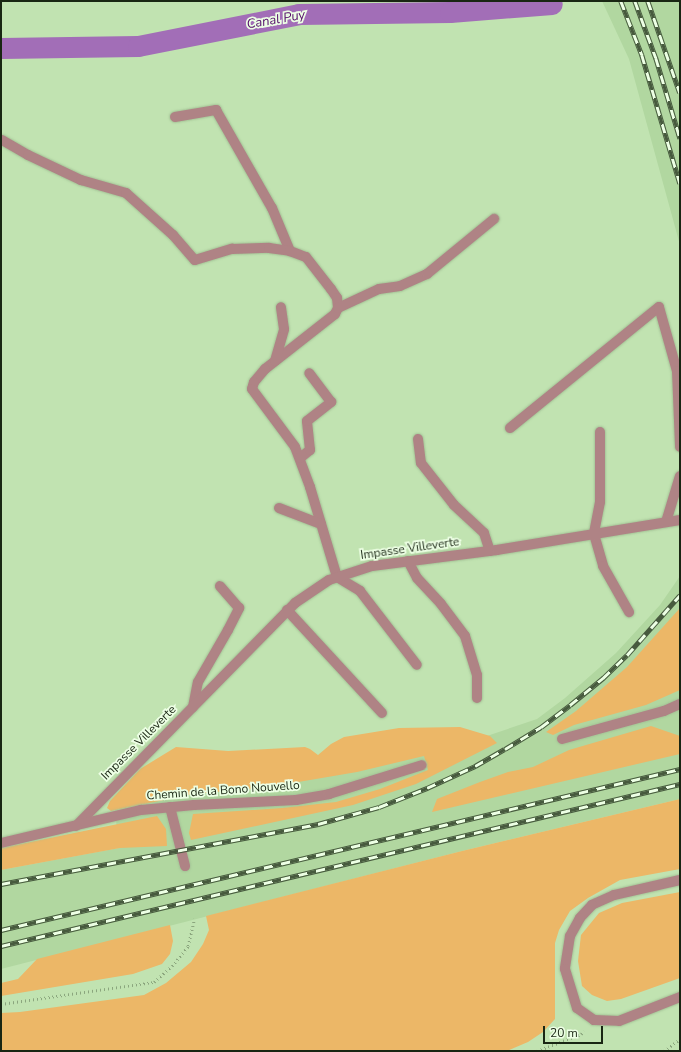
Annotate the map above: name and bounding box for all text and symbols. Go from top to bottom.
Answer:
water label: Canal Puy [246,7,306,33]
street label: Impasse Villeverte [360,535,460,563]
street label: Impasse Villeverte [99,703,179,783]
street label: Chemin de la Bono Nouvello [146,778,300,804]
scale bar [545,1018,605,1044]
text: 20 m [550,1025,578,1041]

